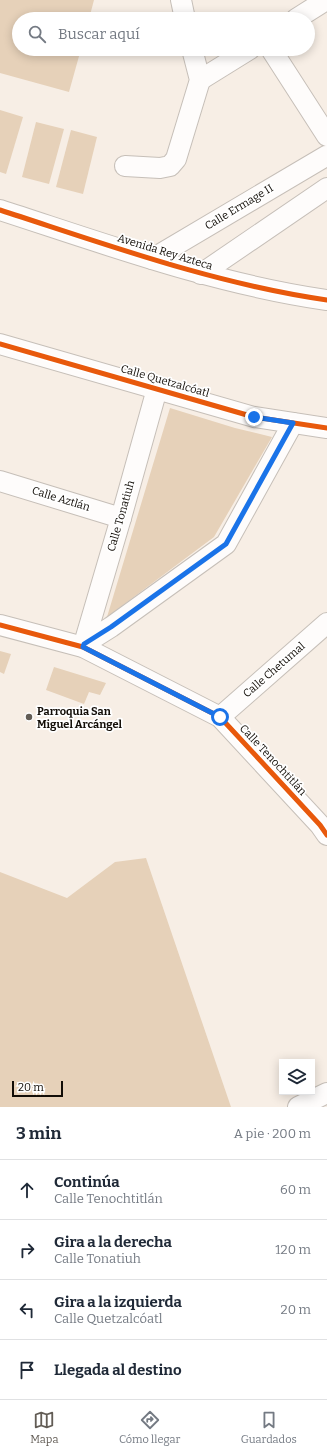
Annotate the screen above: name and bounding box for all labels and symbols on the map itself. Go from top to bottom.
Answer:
street label: Calle Ermage II [202,181,276,232]
street label: Avenida Rey Azteca [116,231,214,273]
street label: Calle Quetzalcóatl [119,362,211,400]
route end [245,408,263,426]
street label: Calle Tonatiuh [105,479,137,553]
street label: Calle Aztlán [30,484,92,514]
street label: Calle Chetumal [240,640,308,700]
place label: Parroquia San Miguel Arcángel [37,705,122,731]
route start [211,708,229,726]
marker: Parroquia San Miguel Arcángel [24,712,34,722]
street label: Calle Tenochtitlán [237,722,309,798]
scale bar [12,1079,63,1098]

